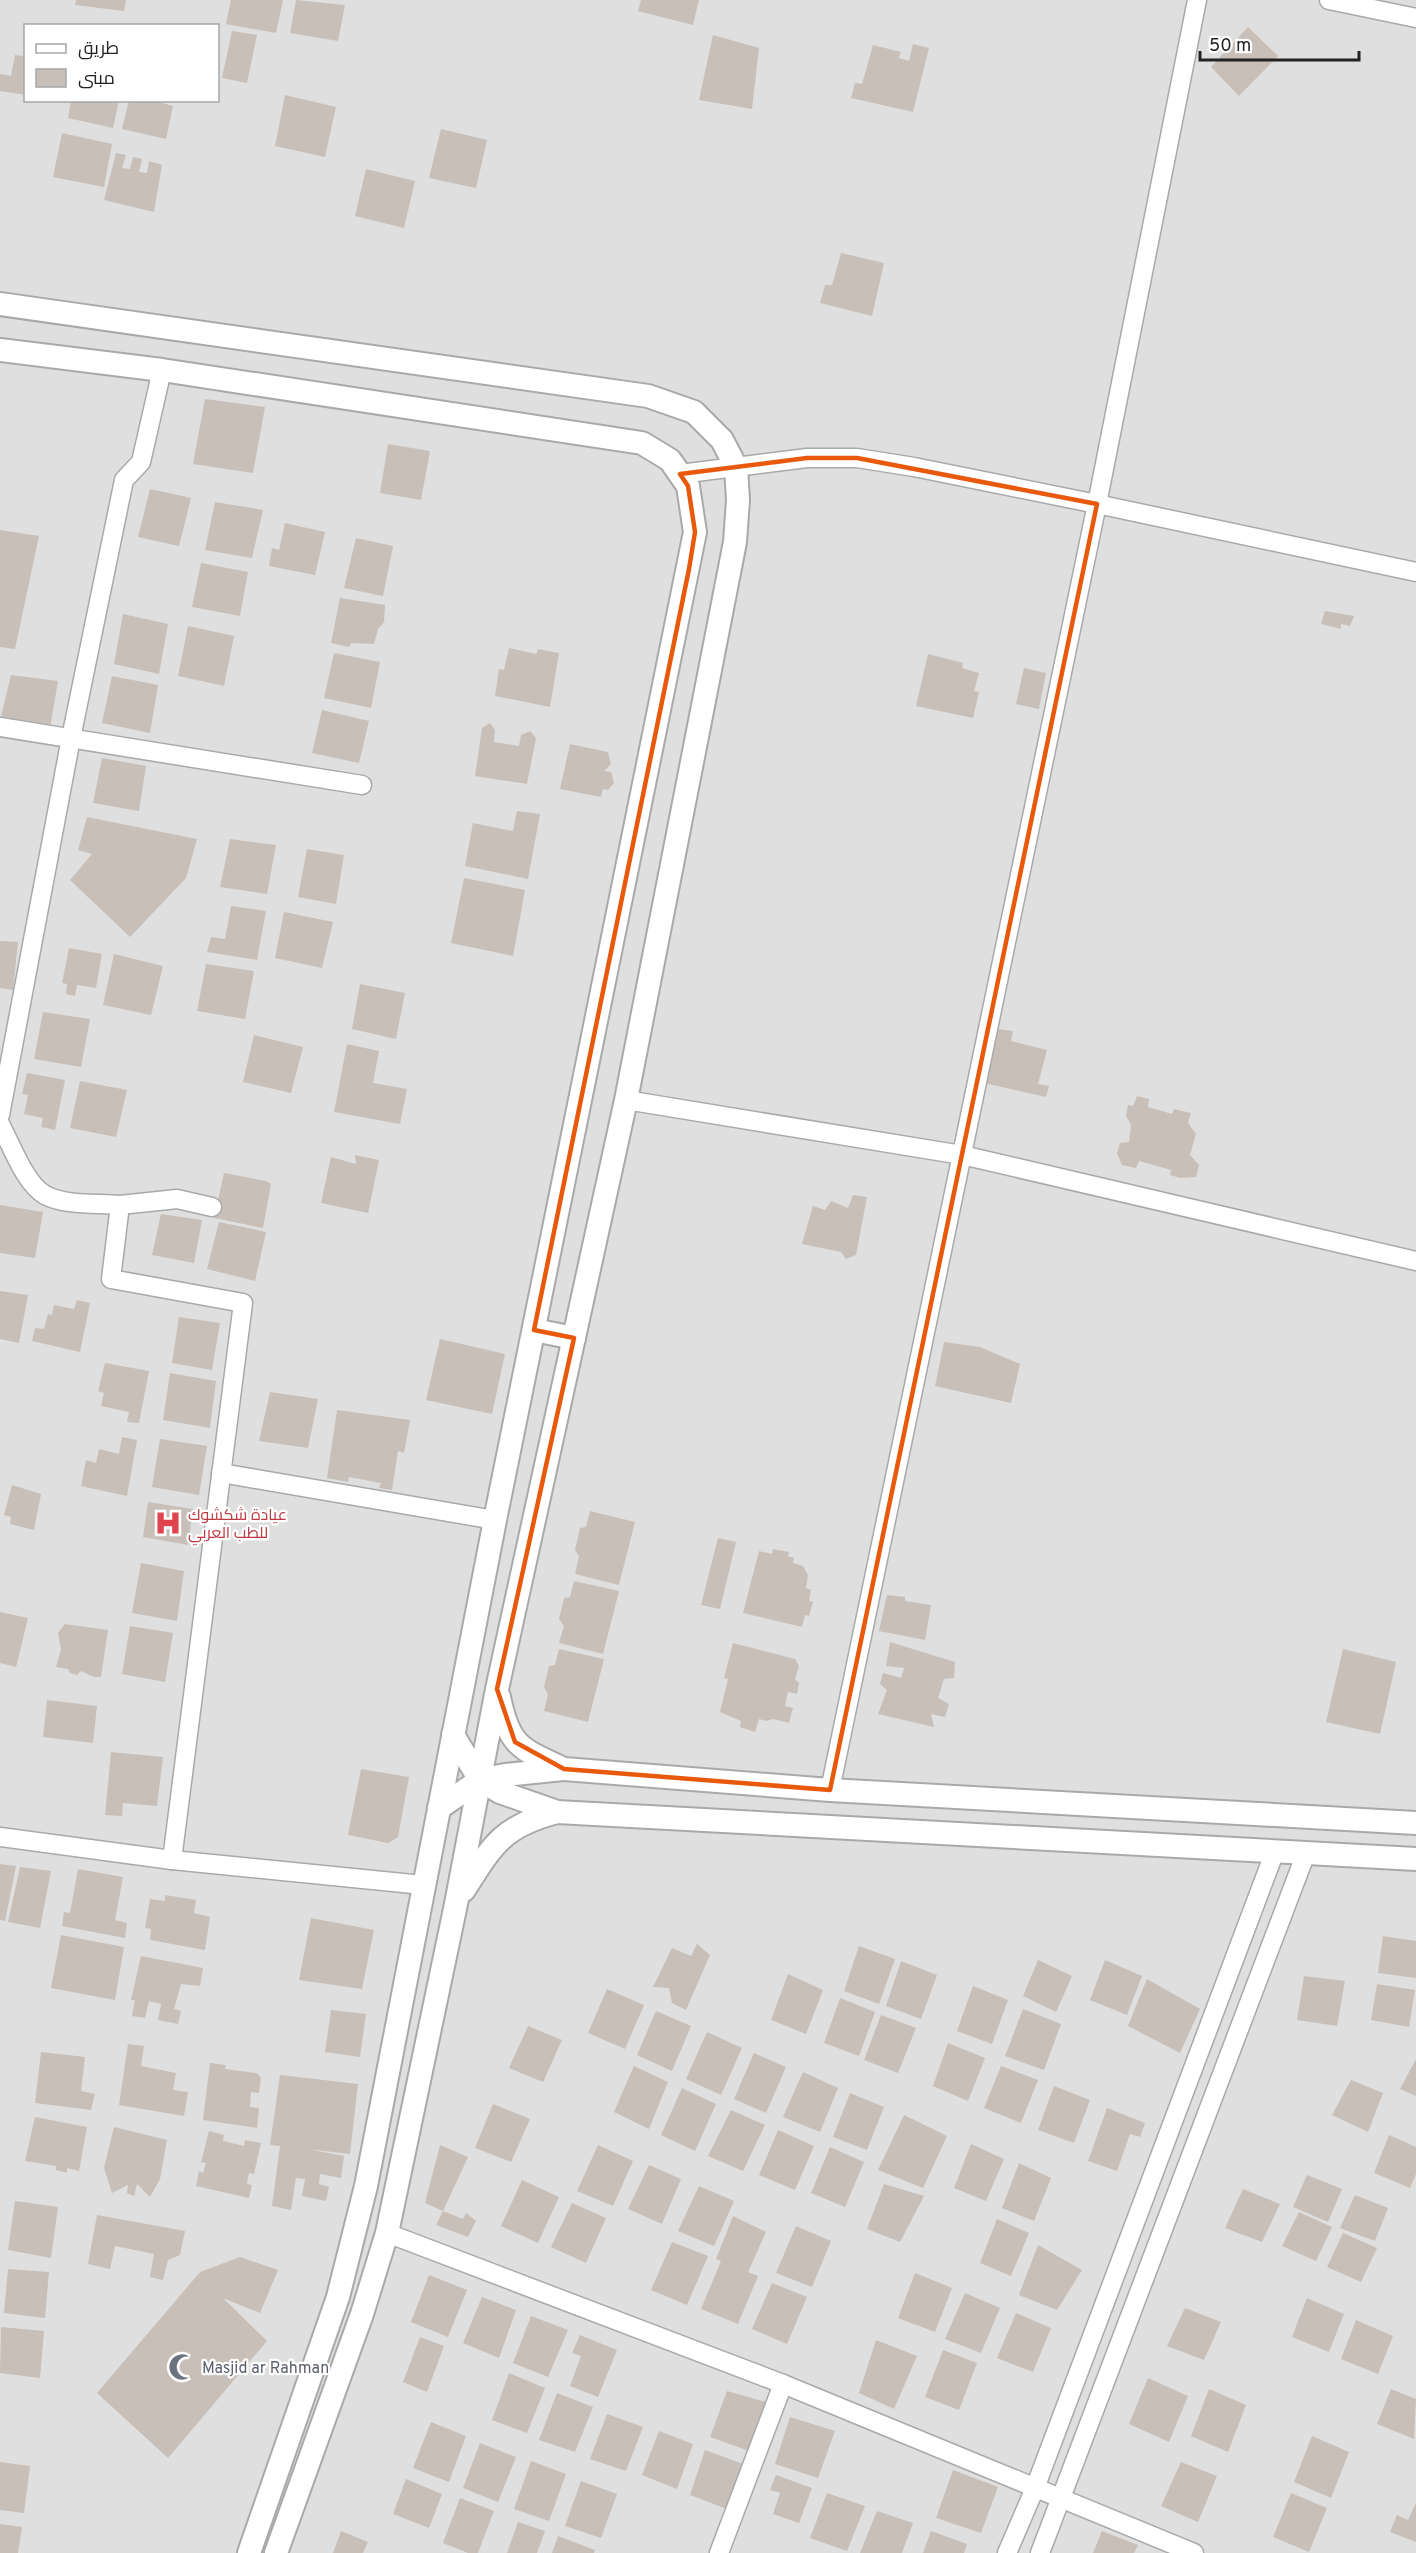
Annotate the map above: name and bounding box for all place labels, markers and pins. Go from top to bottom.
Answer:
place label: عيادة شكشوك للطب العربي [188,1506,287,1546]
hospital icon: عيادة شكشوك للطب العربي [153,1508,183,1538]
mosque icon: Masjid ar Rahman [167,2352,197,2382]
place label: Masjid ar Rahman [202,2359,329,2379]

